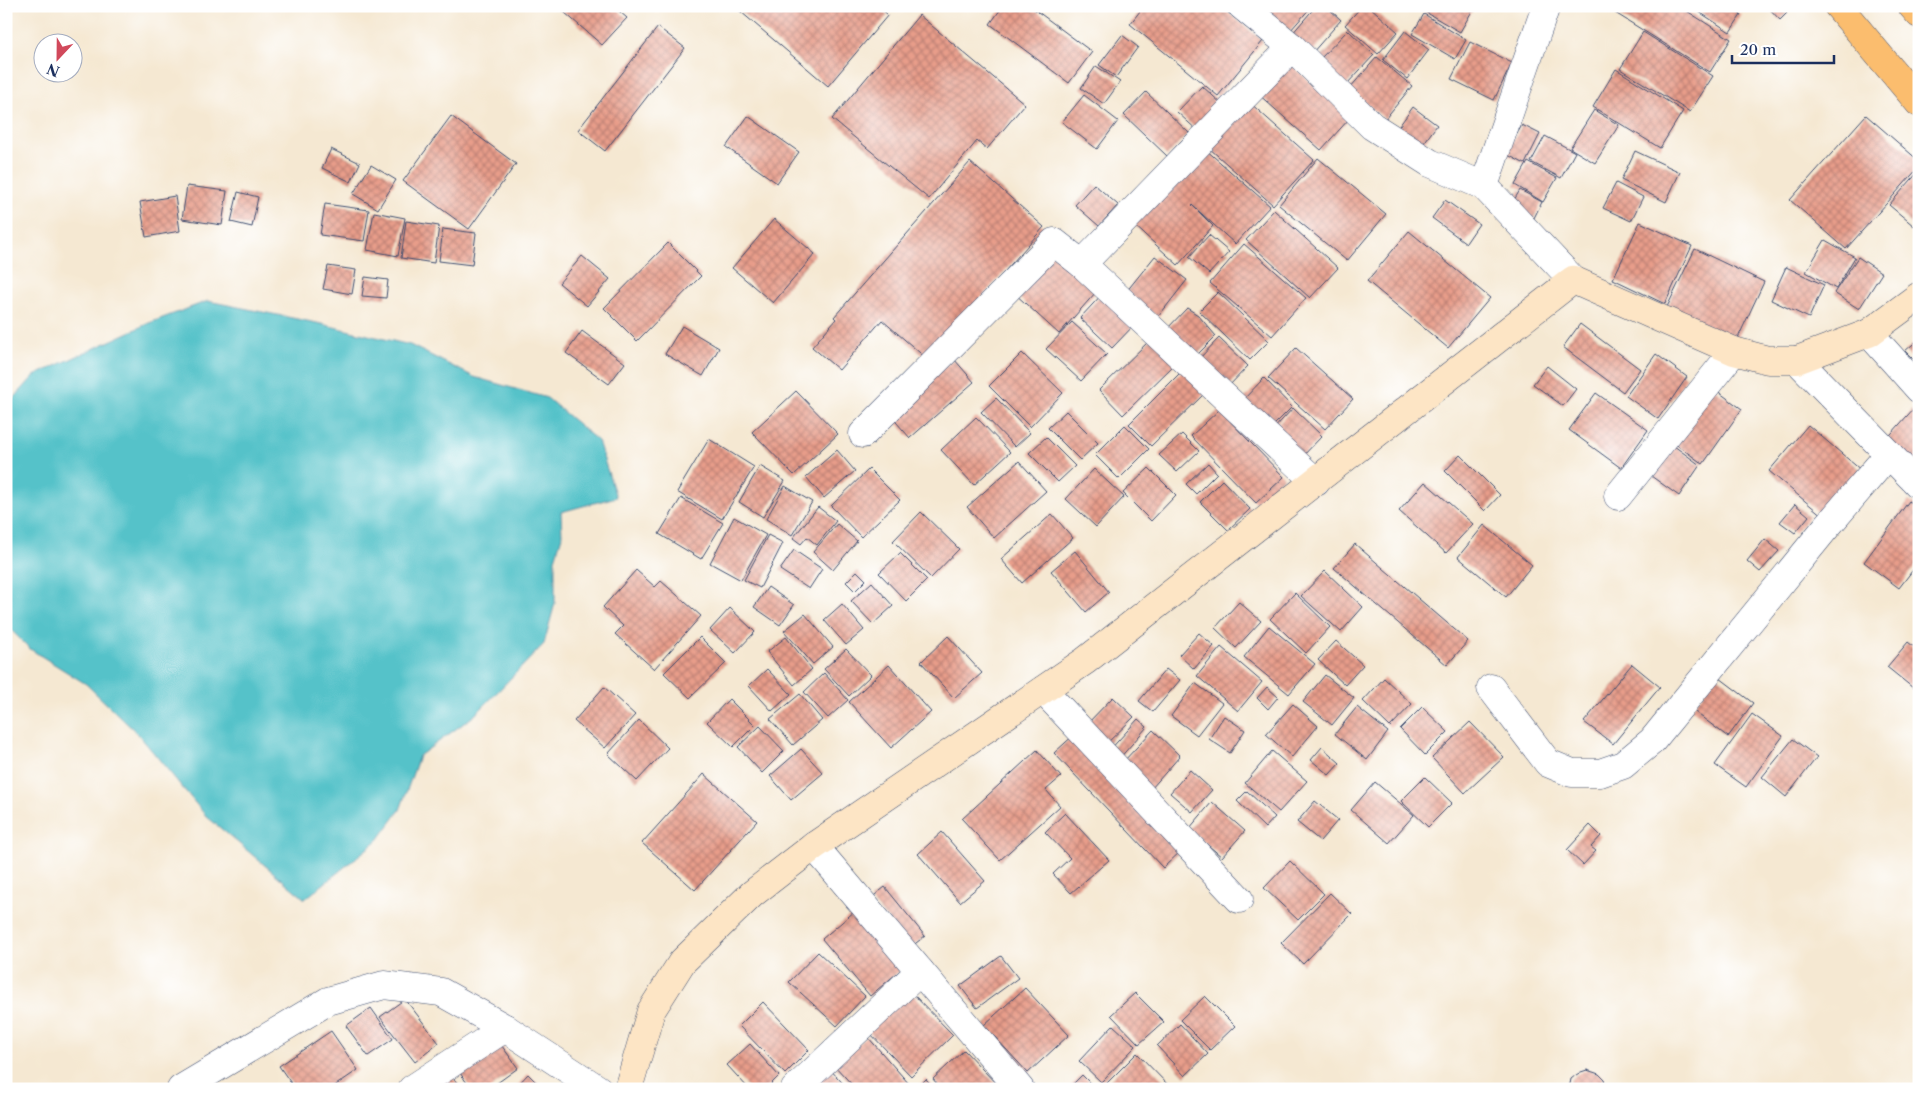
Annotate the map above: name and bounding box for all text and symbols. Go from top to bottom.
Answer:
north arrow [32,32,82,82]
scale bar [1732,32,1835,64]
text: 20 m [1740,40,1776,59]
text: N [44,59,62,81]

